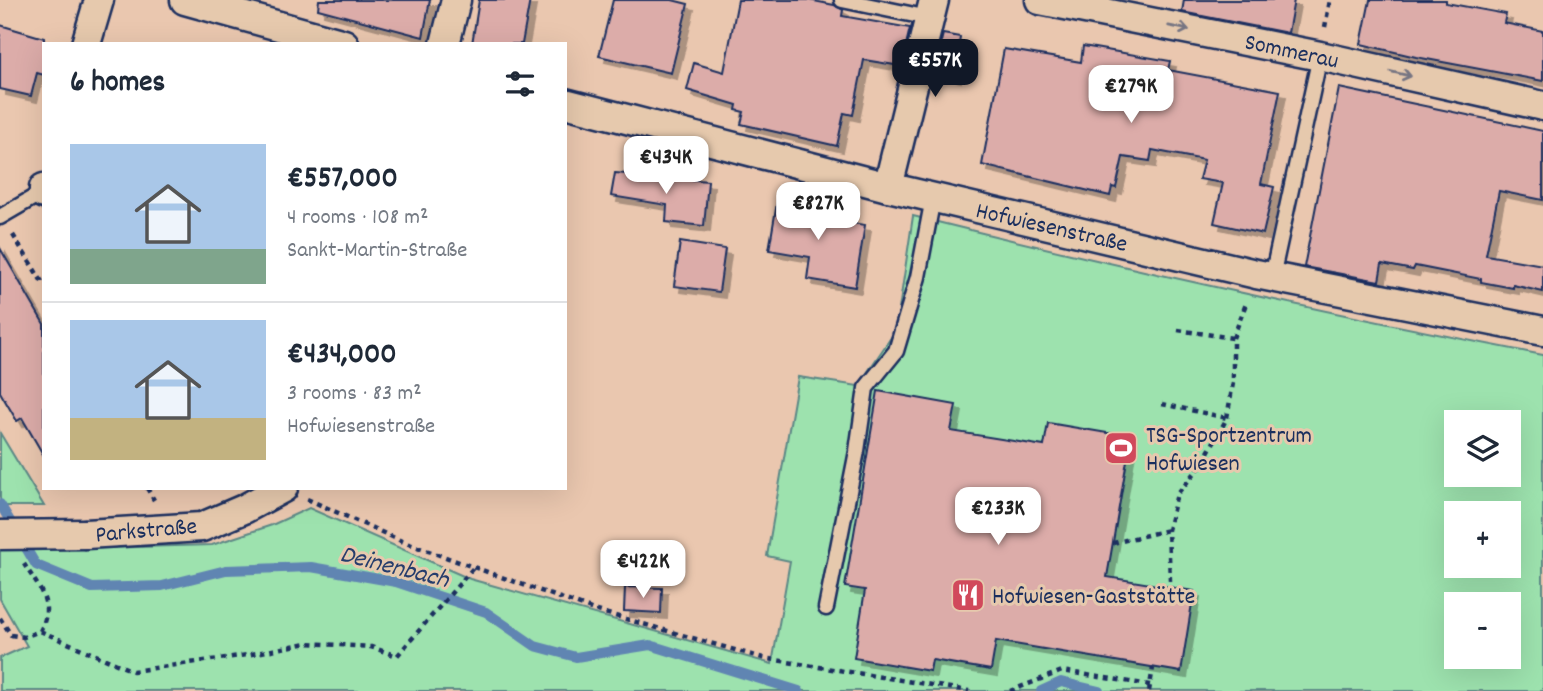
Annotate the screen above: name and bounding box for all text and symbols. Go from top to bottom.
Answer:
one-way arrow [1167,21,1190,35]
street label: Sommerau [1241,26,1342,79]
pin: €557K [886,40,984,99]
text: €557K [908,45,962,78]
text: 6 homes [70,63,165,106]
icon: filters [501,65,539,103]
pin: €279K [1082,66,1180,125]
one-way arrow [1389,68,1412,81]
text: €279K [1105,71,1157,104]
pin: €434K [617,136,715,196]
text: €434K [640,142,692,175]
text: €557,000 [287,159,398,202]
icon: home [126,172,210,256]
pin: €827K [769,182,867,242]
text: €827K [792,188,844,221]
street label: Hofwiesenstraße [972,195,1130,263]
text: 4 rooms · 108 m² [287,202,428,235]
text: Sankt-Martin-Straße [287,235,467,268]
text: €434,000 [287,335,397,378]
icon: home [126,348,210,432]
text: 3 rooms · 83 m² [287,378,422,411]
map controls [1444,410,1521,669]
button: layers [1444,410,1521,487]
text: Hofwiesenstraße [287,411,435,444]
place label: TSG-Sportzentrum Hofwiesen [1146,420,1312,482]
sports icon: TSG-Sportzentrum Hofwiesen [1102,429,1140,467]
pin: €233K [949,488,1047,547]
text: €233K [971,493,1025,526]
button: + [1444,501,1521,578]
street label: Parkstraße [94,511,199,553]
water label: Deinenbach [336,537,453,600]
pin: €422K [594,540,692,600]
text: €422K [616,546,670,579]
restaurant icon: Hofwiesen-Gaststätte [949,576,987,614]
place label: Hofwiesen-Gaststätte [992,581,1195,615]
button: − [1444,592,1521,669]

